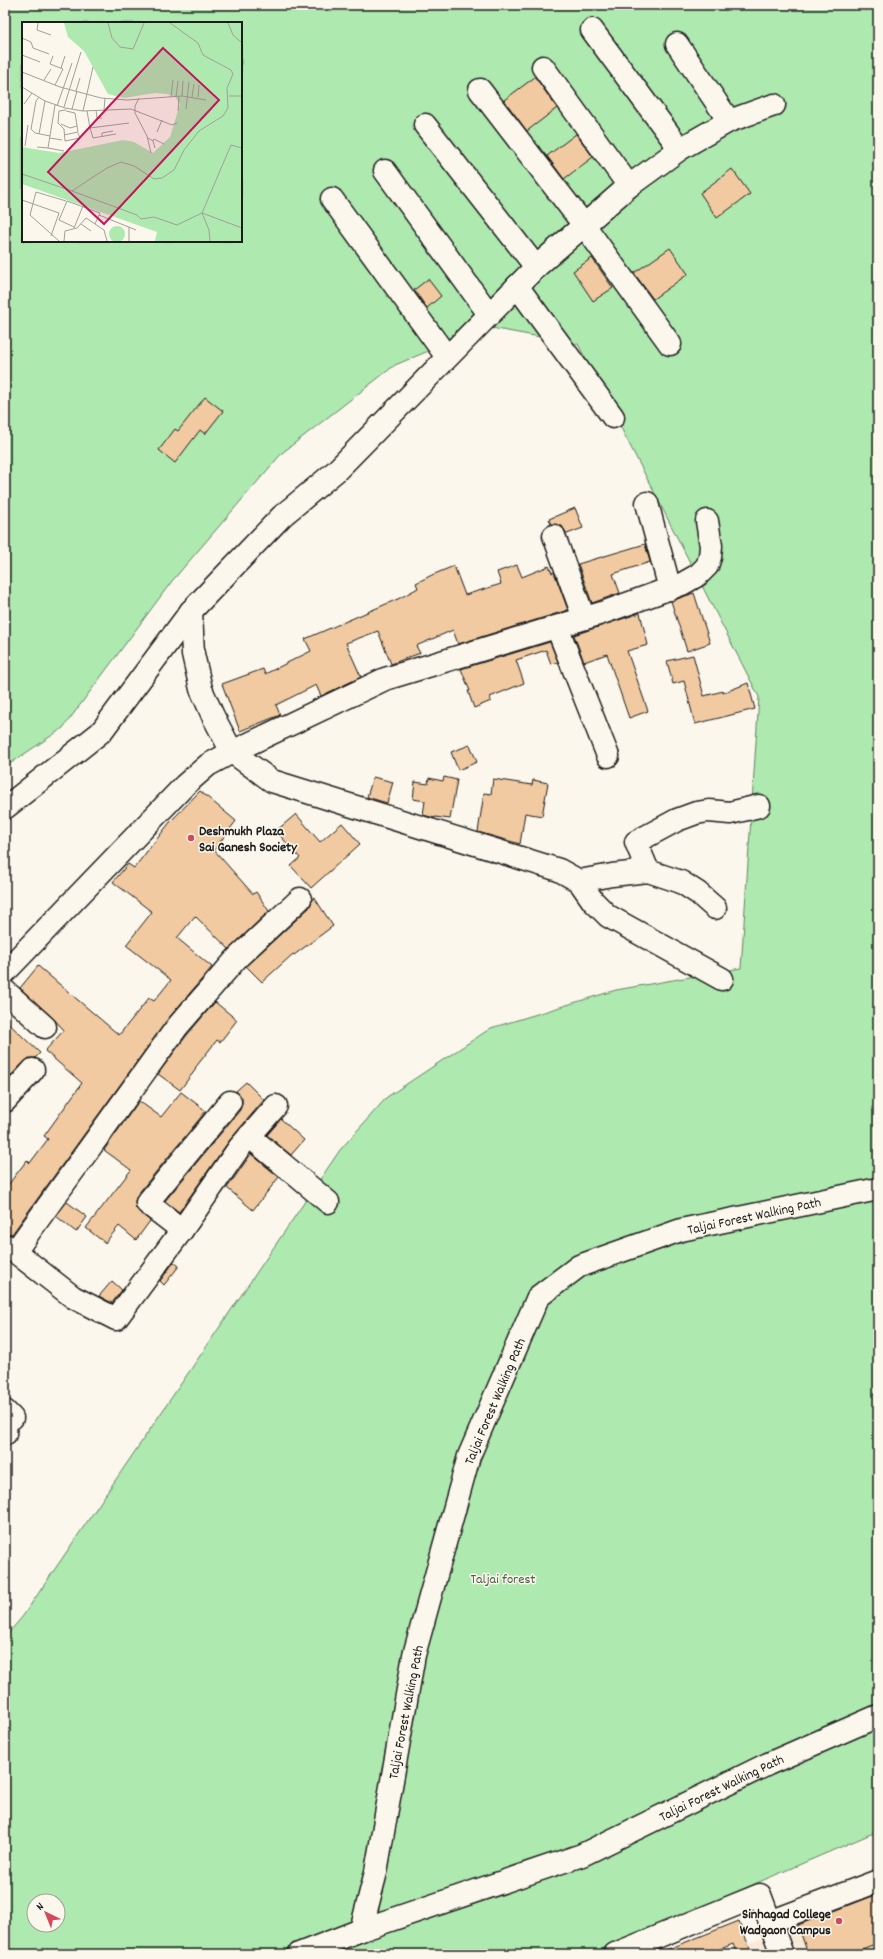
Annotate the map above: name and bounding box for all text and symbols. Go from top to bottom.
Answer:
inset map [22,22,242,242]
place label: Deshmukh Plaza Sai Ganesh Society [199,822,298,858]
marker: Deshmukh Plaza Sai Ganesh Society [186,833,196,843]
street label: Taljai Forest Walking Path [686,1193,823,1241]
street label: Taljai Forest Walking Path [460,1335,532,1468]
park label: Taljai forest [470,1570,536,1590]
street label: Taljai Forest Walking Path [384,1644,430,1781]
street label: Taljai Forest Walking Path [656,1750,787,1828]
north arrow [26,1893,66,1933]
text: N [33,1899,48,1915]
place label: Sinhagad College Wadgaon Campus [740,1905,831,1941]
marker: Sinhagad College Wadgaon Campus [834,1916,844,1926]

